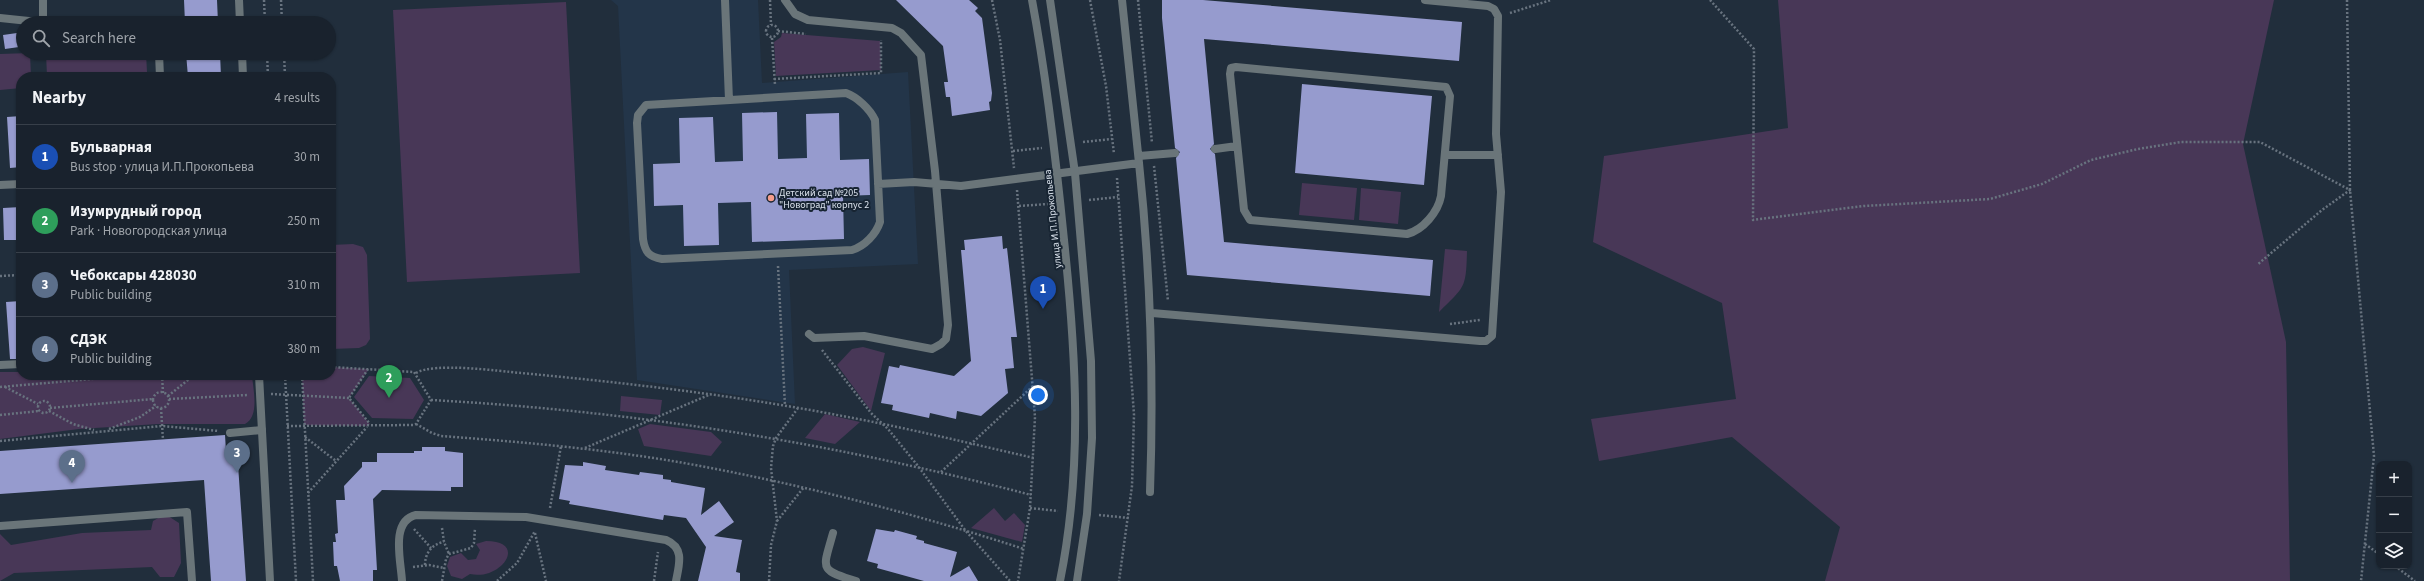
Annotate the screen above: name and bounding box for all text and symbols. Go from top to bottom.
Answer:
search box [16,16,336,60]
icon: search [30,27,52,49]
text: Search here [62,28,136,49]
text: Nearby [32,86,86,110]
text: 4 results [275,89,320,107]
text: Бульварная [70,137,152,158]
text: 1 [42,148,48,166]
text: 30 m [294,148,320,166]
text: Bus stop · улица И.П.Прокопьева [70,158,254,176]
street label: улица И.П.Прокопьева [1041,169,1065,269]
place label: Детский сад №205 "Новоград" корпус 2 [779,186,869,212]
marker: Детский сад №205 "Новоград" корпус 2 [766,193,776,203]
text: Изумрудный город [70,201,201,222]
text: 2 [42,212,48,230]
text: 250 m [287,212,320,230]
text: Park · Новогородская улица [70,222,227,240]
text: Чебоксары 428030 [70,265,197,286]
text: 3 [42,276,48,294]
text: 310 m [287,276,320,294]
pin: 1 [1030,276,1056,309]
text: Public building [70,286,152,304]
text: СДЭК [70,329,107,350]
text: 4 [42,340,48,358]
text: 380 m [287,340,320,358]
text: Public building [70,350,152,368]
pin: 2 [376,365,402,398]
your location [1028,385,1048,405]
pin: 3 [224,440,250,473]
pin: 4 [59,450,85,483]
map controls [2376,461,2412,569]
button: + [2376,461,2412,497]
button: − [2376,497,2412,533]
button: layers [2376,533,2412,569]

